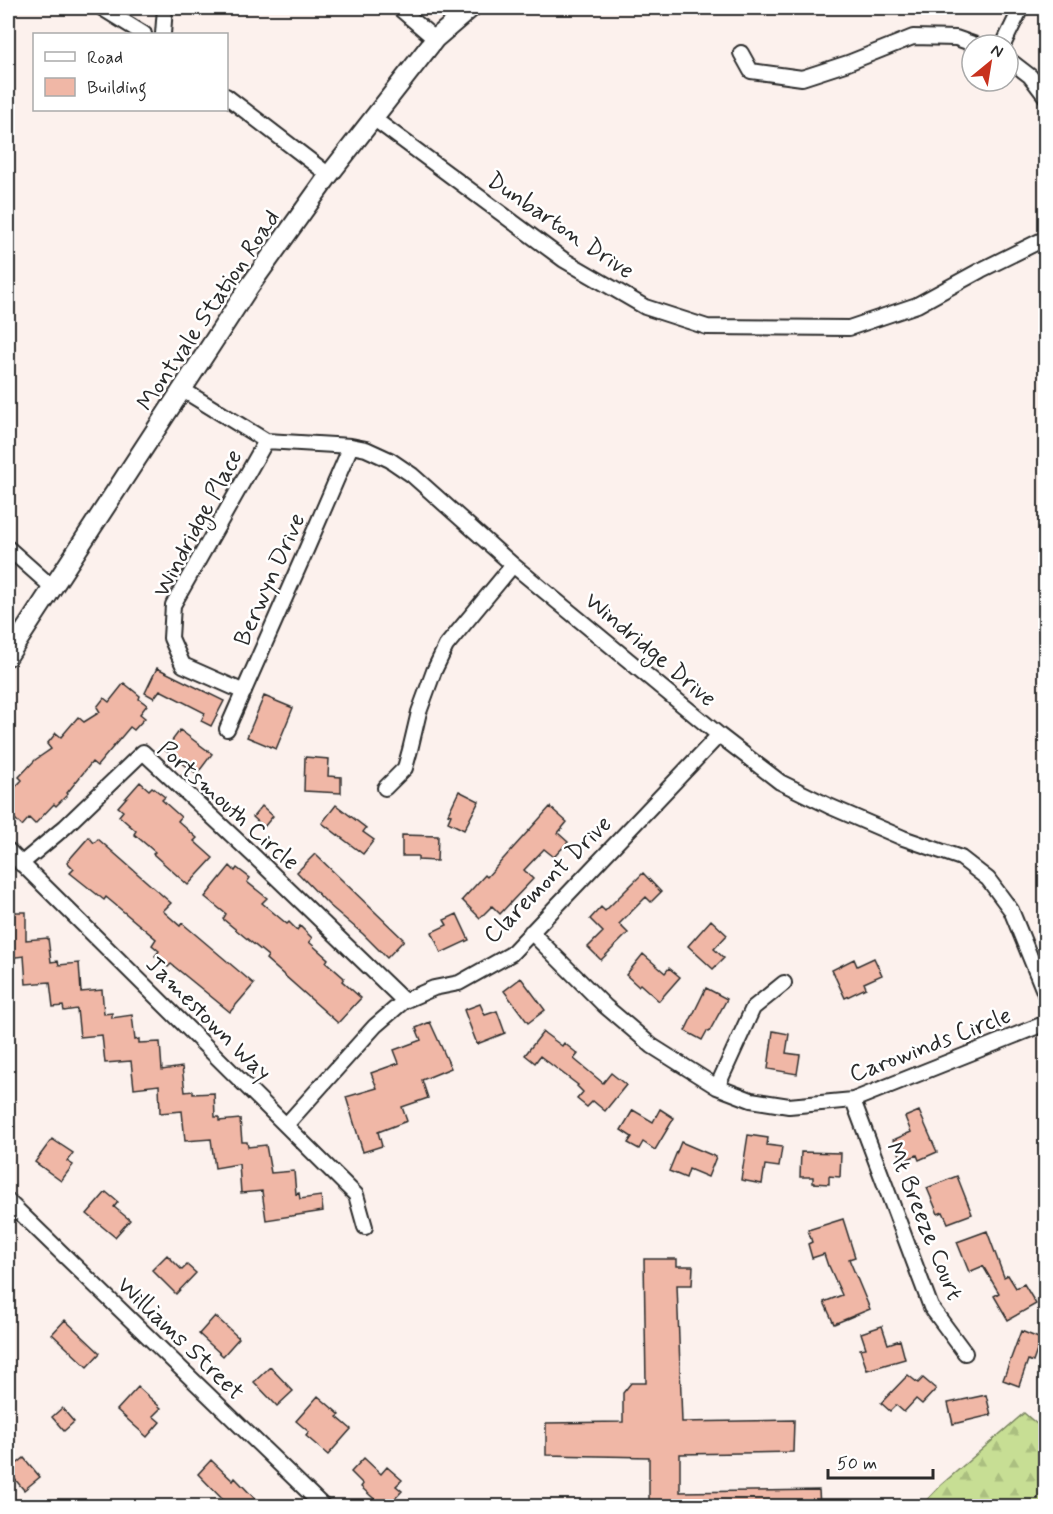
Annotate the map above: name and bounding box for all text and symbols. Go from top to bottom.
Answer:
legend [33,33,228,111]
north arrow [960,33,1020,93]
text: N [987,40,1007,63]
text: Road [87,46,123,70]
text: Building [87,76,147,102]
street label: Dunbarton Drive [481,166,640,287]
street label: Montvale Station Road [130,204,288,417]
street label: Windridge Place [146,444,252,604]
street label: Berwyn Drive [227,508,313,651]
street label: Windridge Drive [576,586,723,716]
street label: Portsmouth Circle [151,734,305,878]
street label: Claremont Drive [477,809,619,951]
street label: Jamestown Way [138,950,277,1089]
street label: Carowinds Circle [845,1000,1016,1091]
street label: Mt Breeze Court [878,1138,969,1305]
street label: Williams Street [110,1270,250,1408]
scale bar [828,1442,933,1480]
text: 50 m [837,1452,877,1476]

